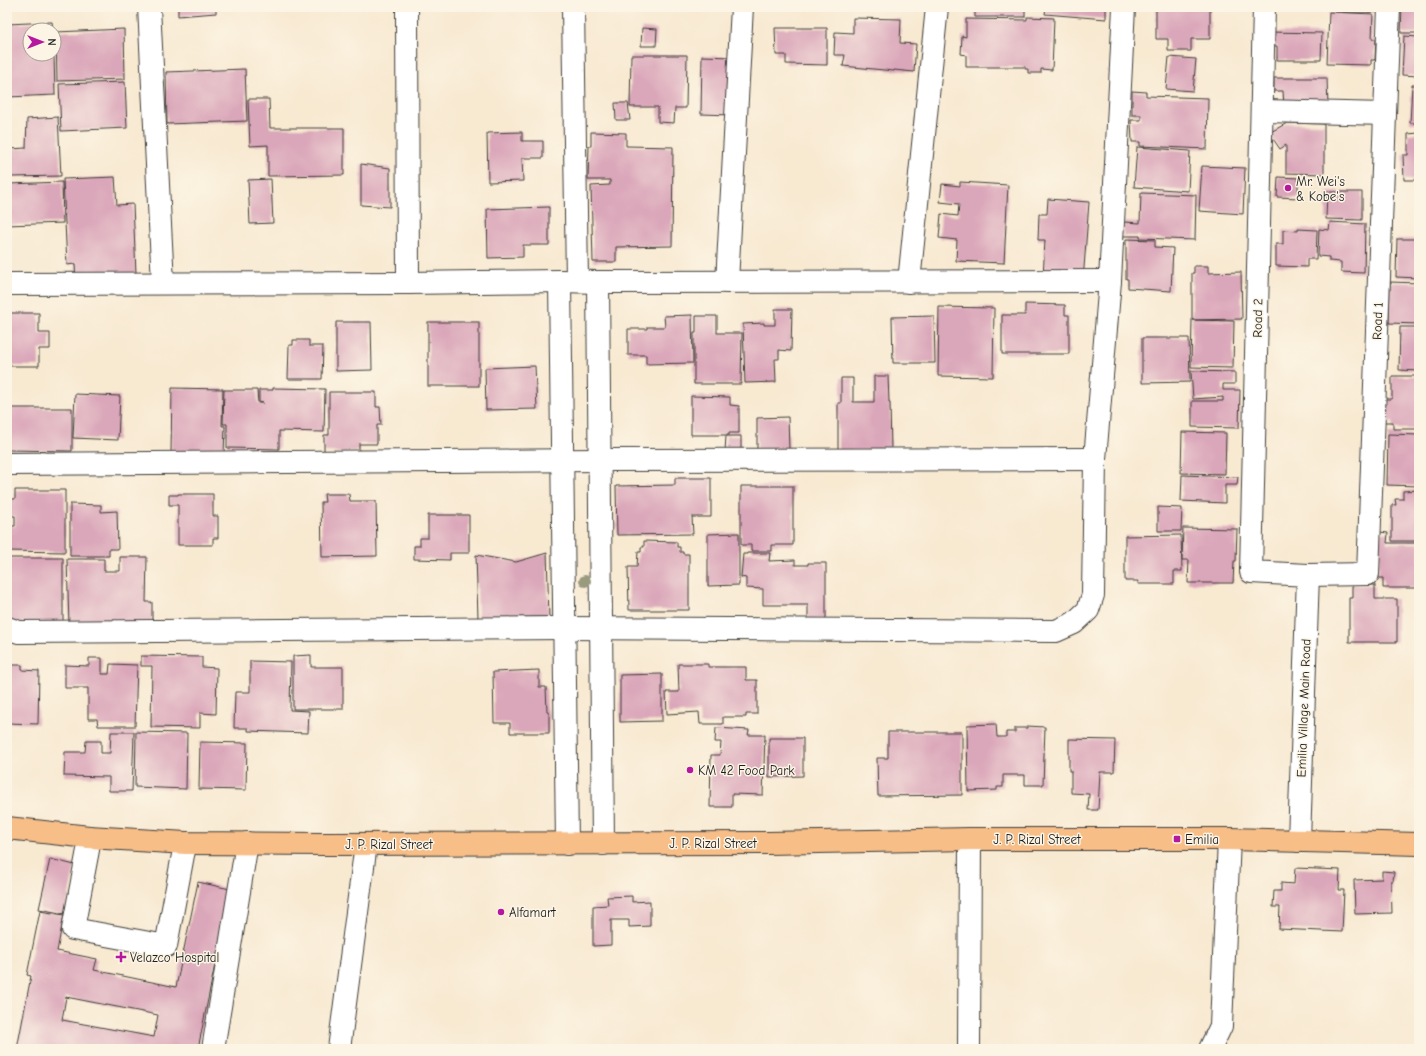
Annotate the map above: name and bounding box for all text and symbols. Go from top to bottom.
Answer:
north arrow [22,22,62,62]
text: N [45,38,58,46]
place label: Mr. Wei's & Kobe's [1296,174,1345,204]
marker: Mr. Wei's & Kobe's [1283,183,1293,193]
street label: Road 2 [1250,298,1265,338]
street label: Road 1 [1369,302,1386,340]
street label: Emilia Village Main Road [1294,638,1313,778]
place label: KM 42 Food Park [698,763,795,778]
marker: KM 42 Food Park [685,765,695,775]
street label: J. P. Rizal Street [993,832,1082,847]
place label: Emilia [1185,832,1219,847]
marker: Emilia [1172,834,1182,844]
street label: J. P. Rizal Street [669,836,758,851]
street label: J. P. Rizal Street [345,837,434,852]
place label: Alfamart [509,905,557,920]
marker: Alfamart [496,907,506,917]
place label: Velazco Hospital [130,950,219,965]
marker: Velazco Hospital [115,951,127,963]

